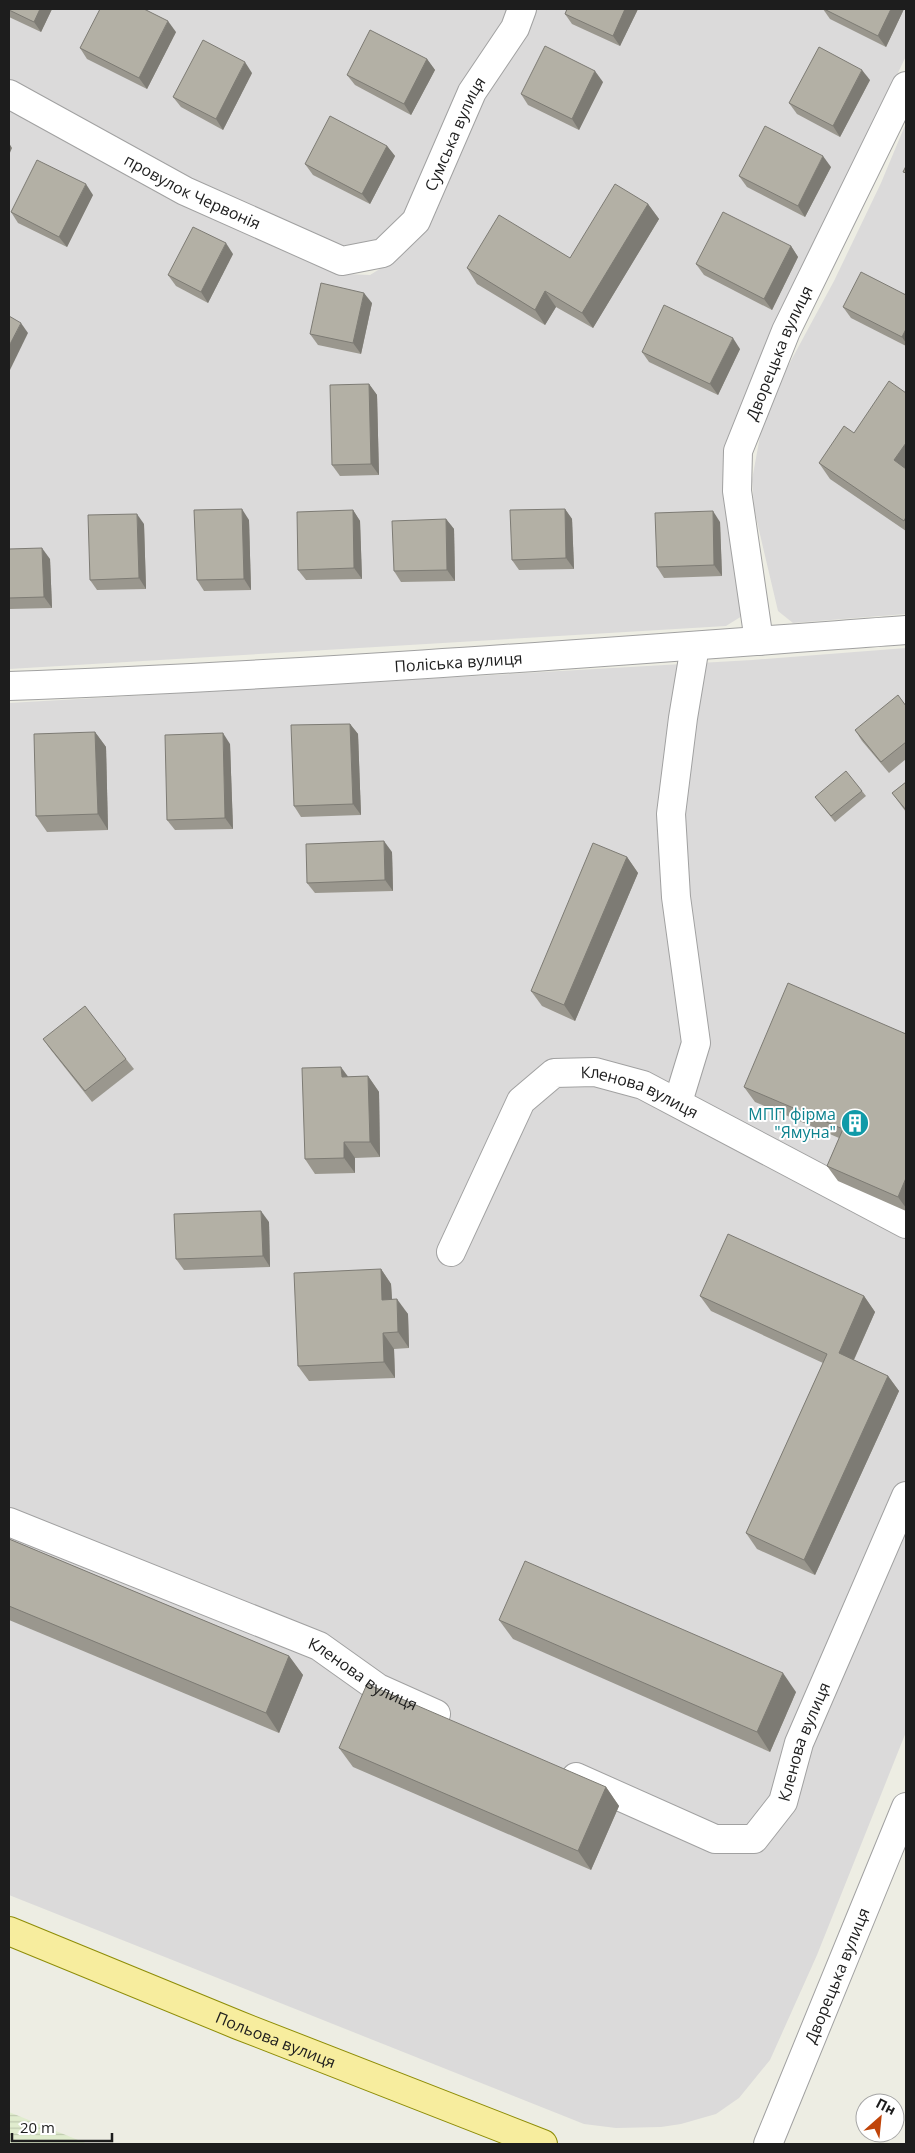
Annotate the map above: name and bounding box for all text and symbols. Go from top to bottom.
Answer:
street label: Сумська вулиця [419,72,490,195]
street label: провулок Червонія [120,149,264,234]
street label: Дворецька вулиця [740,282,818,423]
street label: Поліська вулиця [394,647,523,677]
street label: Кленова вулиця [580,1061,702,1123]
place label: МПП фірма "Ямуна" [748,1103,836,1143]
building icon: МПП фірма "Ямуна" [840,1108,870,1138]
street label: Кленова вулиця [305,1632,421,1715]
street label: Кленова вулиця [773,1679,835,1804]
street label: Дворецька вулиця [799,1904,875,2047]
street label: Польова вулиця [212,2006,339,2073]
north arrow [855,2093,905,2143]
text: Пн [873,2093,899,2119]
scale bar [12,2110,112,2142]
text: 20 m [20,2117,55,2137]

